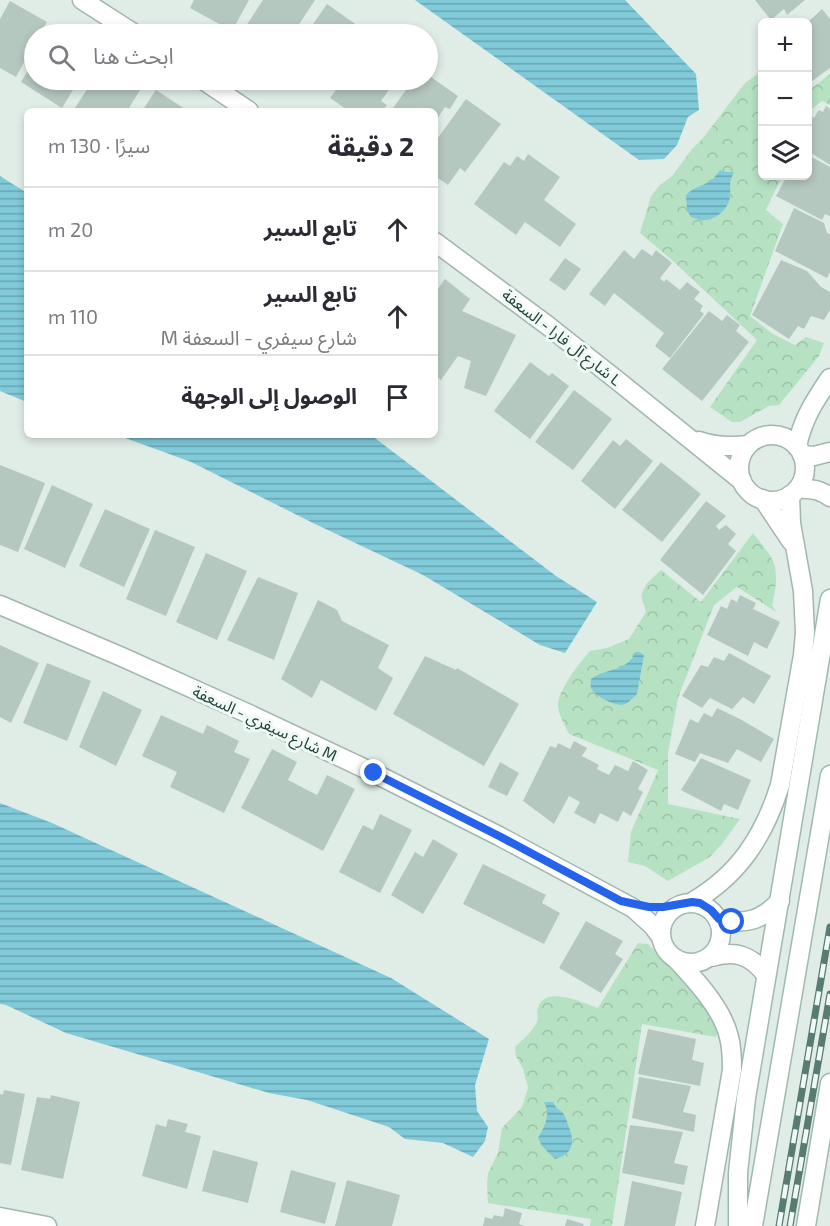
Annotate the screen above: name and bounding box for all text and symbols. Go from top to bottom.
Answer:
map controls [758,18,812,180]
button: + [758,18,812,72]
search box [24,24,438,90]
icon: search [45,41,78,74]
text: ابحث هنا [93,42,174,68]
button: − [758,72,812,126]
button: layers [758,126,812,180]
text: 2 دقيقة [328,130,414,161]
text: سيرًا · 130 m [48,133,150,157]
icon: ahead [381,213,414,246]
text: تابع السير [264,214,357,240]
text: 20 m [48,217,93,241]
text: تابع السير [264,280,357,306]
street label: شارع آل فارا - السعفة L [496,284,626,392]
icon: ahead [381,300,414,333]
text: 110 m [48,304,98,328]
text: شارع سيفري - السعفة M [160,325,357,349]
icon: arrive [381,381,414,414]
text: الوصول إلى الوجهة [181,382,357,408]
street label: شارع سيفري - السعفة M [188,681,340,768]
route end [360,759,386,785]
route start [718,908,744,934]

